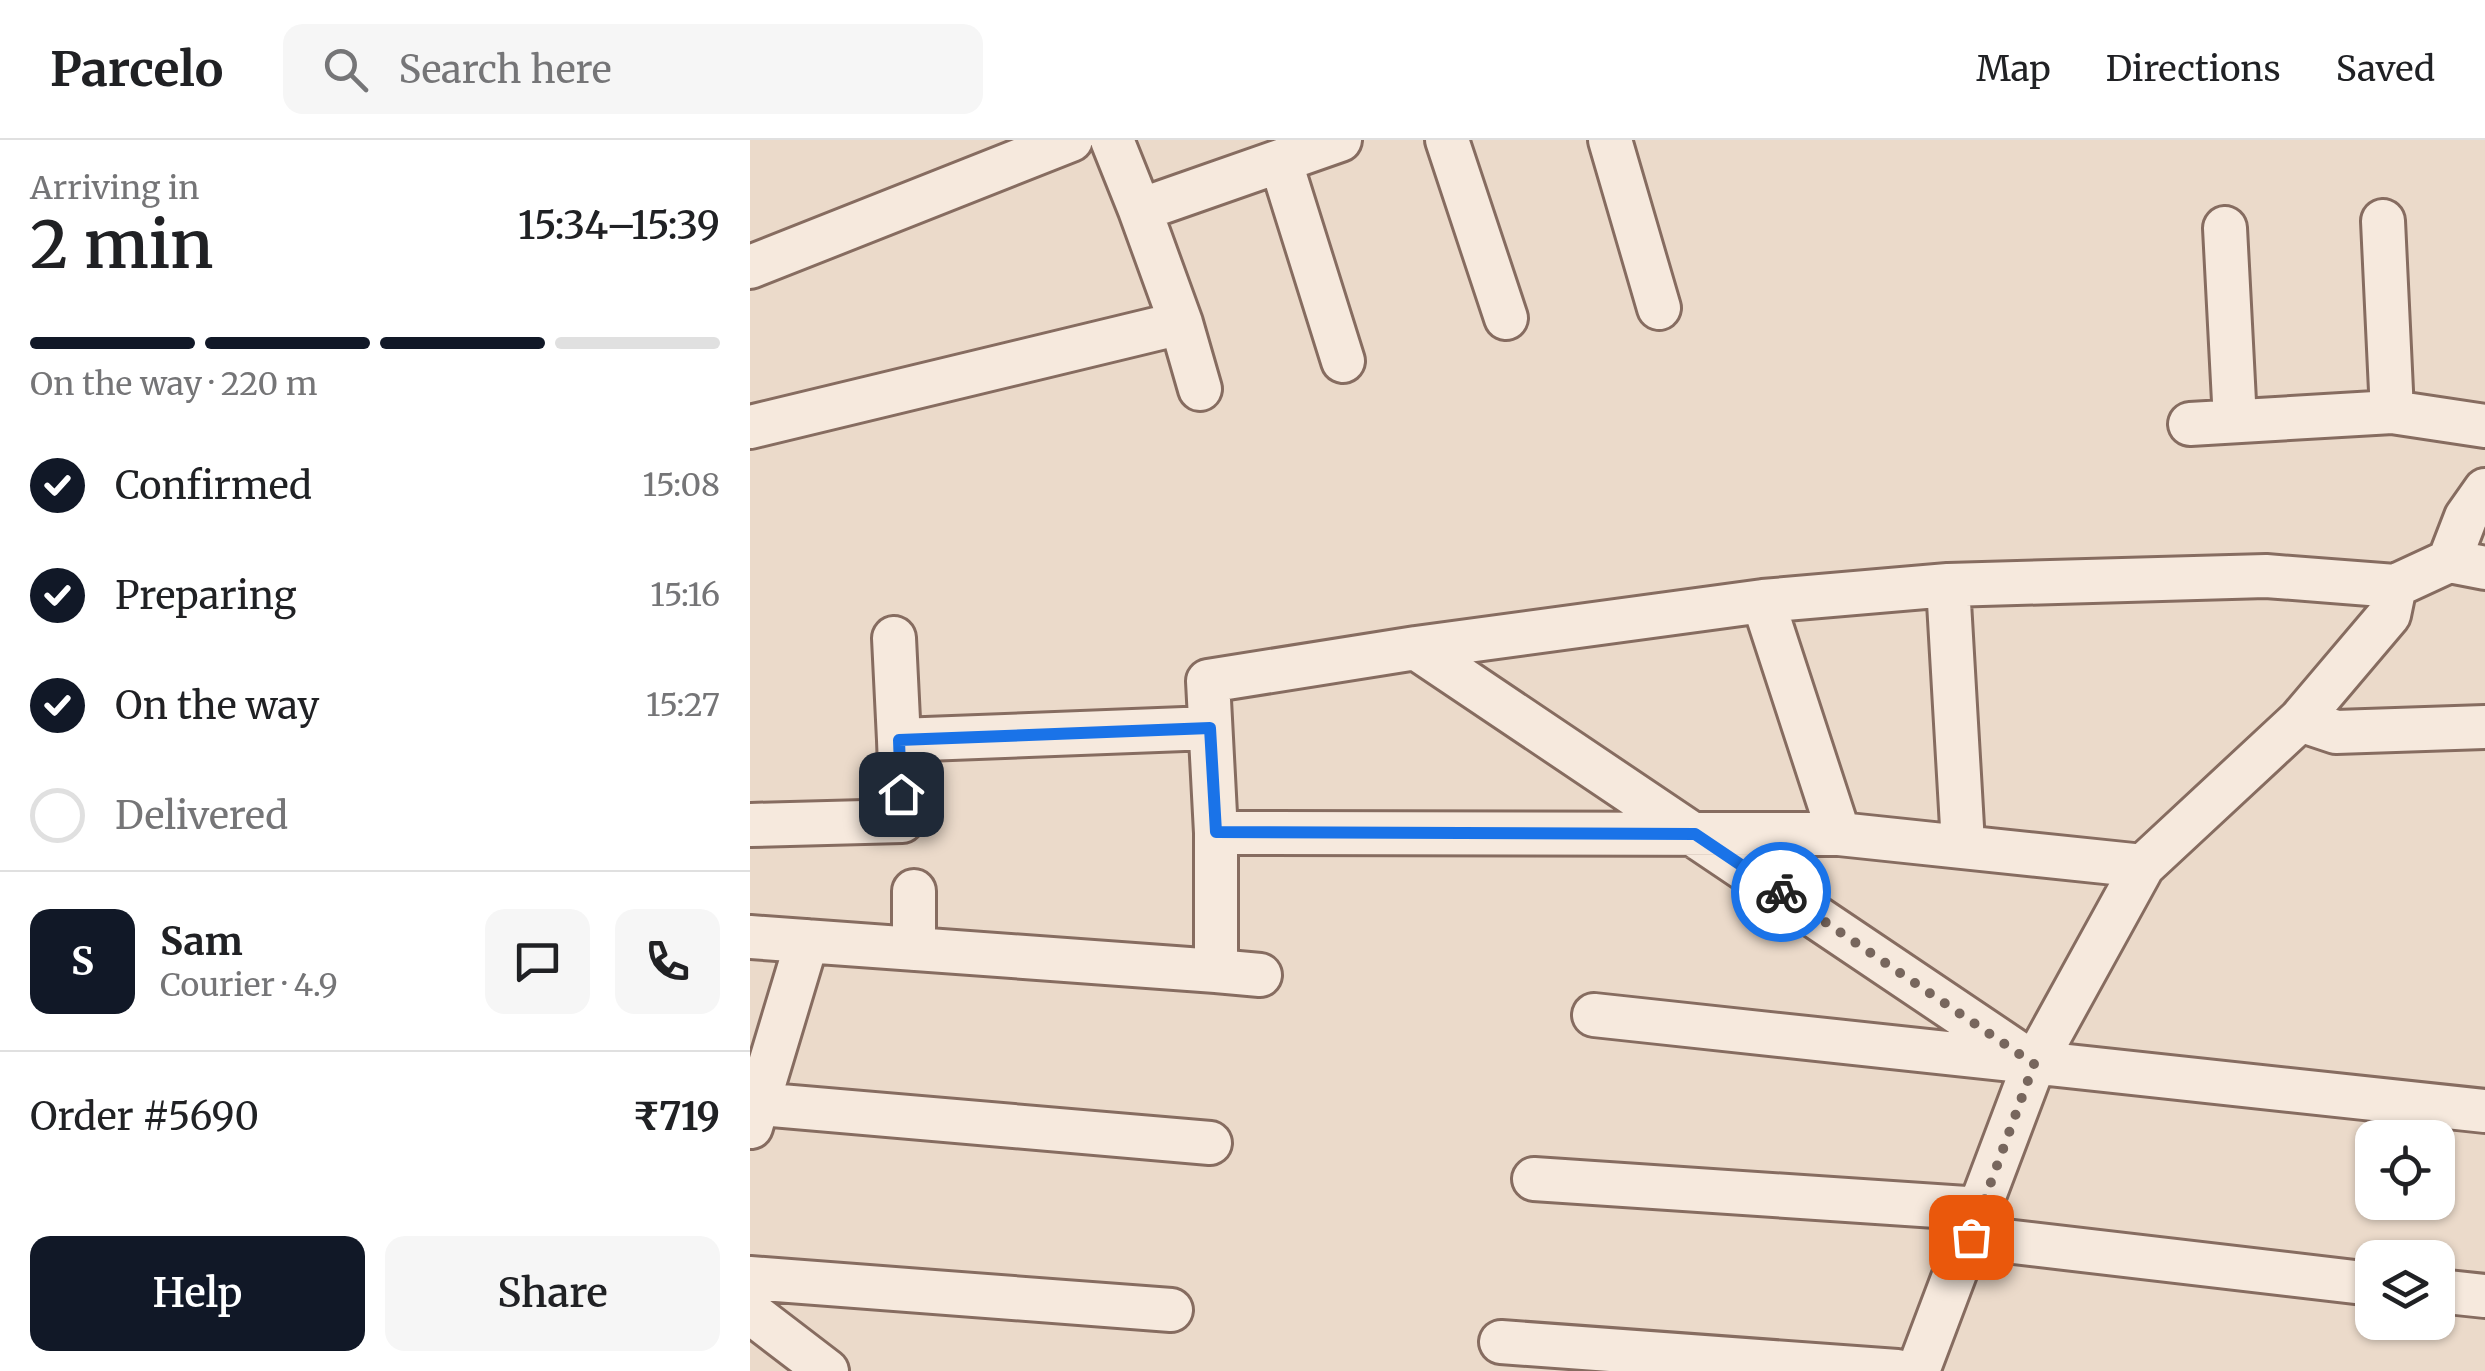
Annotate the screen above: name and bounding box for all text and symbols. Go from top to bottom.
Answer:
search box [283,24,983,114]
text: Parcelo [50,39,223,99]
icon: search [318,42,373,97]
text: Search here [398,46,611,93]
text: Map [1976,47,2051,91]
text: Directions [2106,47,2281,91]
text: Saved [2336,47,2435,91]
text: Arriving in [30,168,199,208]
text: 15:34–15:39 [518,202,720,249]
text: 2 min [30,204,214,286]
text: On the way · 220 m [30,364,318,404]
icon: check [30,458,85,513]
text: Confirmed [115,462,312,509]
text: 15:08 [643,465,720,505]
icon: check [30,568,85,623]
text: Preparing [115,572,297,619]
text: 15:16 [650,575,720,615]
icon: check [30,678,85,733]
text: On the way [115,682,319,729]
text: 15:27 [646,685,720,725]
pin [859,752,944,837]
icon: home [874,767,929,822]
text: Delivered [115,792,288,839]
courier [1731,842,1831,942]
icon: bike [1754,865,1809,920]
button: chat [485,909,590,1014]
button: phone [615,909,720,1014]
text: Sam [160,918,243,965]
text: S [71,938,94,985]
text: Courier · 4.9 [160,965,338,1005]
text: Order #5690 [30,1093,259,1140]
text: ₹719 [633,1093,720,1140]
map controls [2355,1120,2455,1340]
button: locate [2355,1120,2455,1220]
pin [1929,1195,2014,1280]
icon: bag [1944,1210,1999,1265]
button: Help [30,1236,365,1351]
button: Share [385,1236,720,1351]
button: layers [2355,1240,2455,1340]

